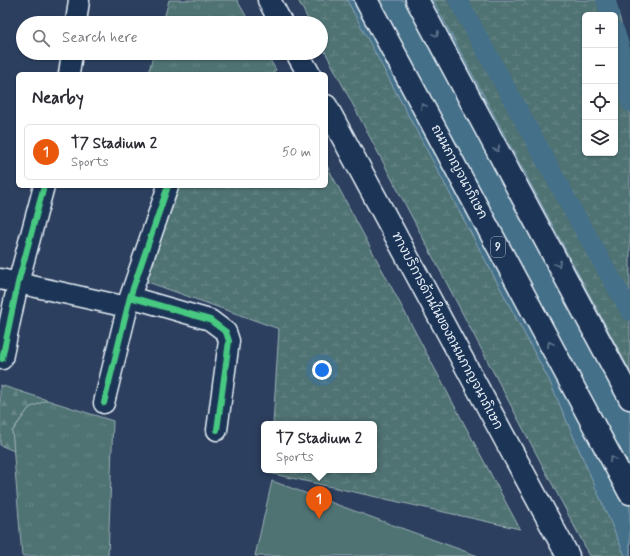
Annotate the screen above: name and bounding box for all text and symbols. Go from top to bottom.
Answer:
map controls [582,12,618,156]
button: + [582,12,618,48]
search box [16,16,328,60]
icon: search [30,27,52,49]
text: Search here [62,28,138,48]
one-way arrow [431,30,438,38]
button: − [582,48,618,84]
button: locate [582,84,618,120]
text: Nearby [32,87,84,109]
one-way arrow [420,103,428,110]
button: layers [582,120,618,156]
street label: ถนนกาญจนาภิเษก [427,122,491,222]
text: T7 Stadium 2 [71,134,157,154]
text: 1 [43,144,49,161]
text: 50 m [282,144,311,161]
one-way arrow [492,145,500,152]
text: Sports [71,154,109,171]
street label: ทางบริการด้านในของถนนกาญจนาภิเษก [388,228,508,433]
road number: 9 [491,237,505,257]
one-way arrow [554,260,561,267]
one-way arrow [548,341,555,348]
your location [312,360,332,380]
popup [261,421,377,473]
text: T7 Stadium 2 [276,429,362,449]
text: Sports [276,449,314,466]
one-way arrow [609,456,616,463]
pin: 1 [306,486,332,519]

